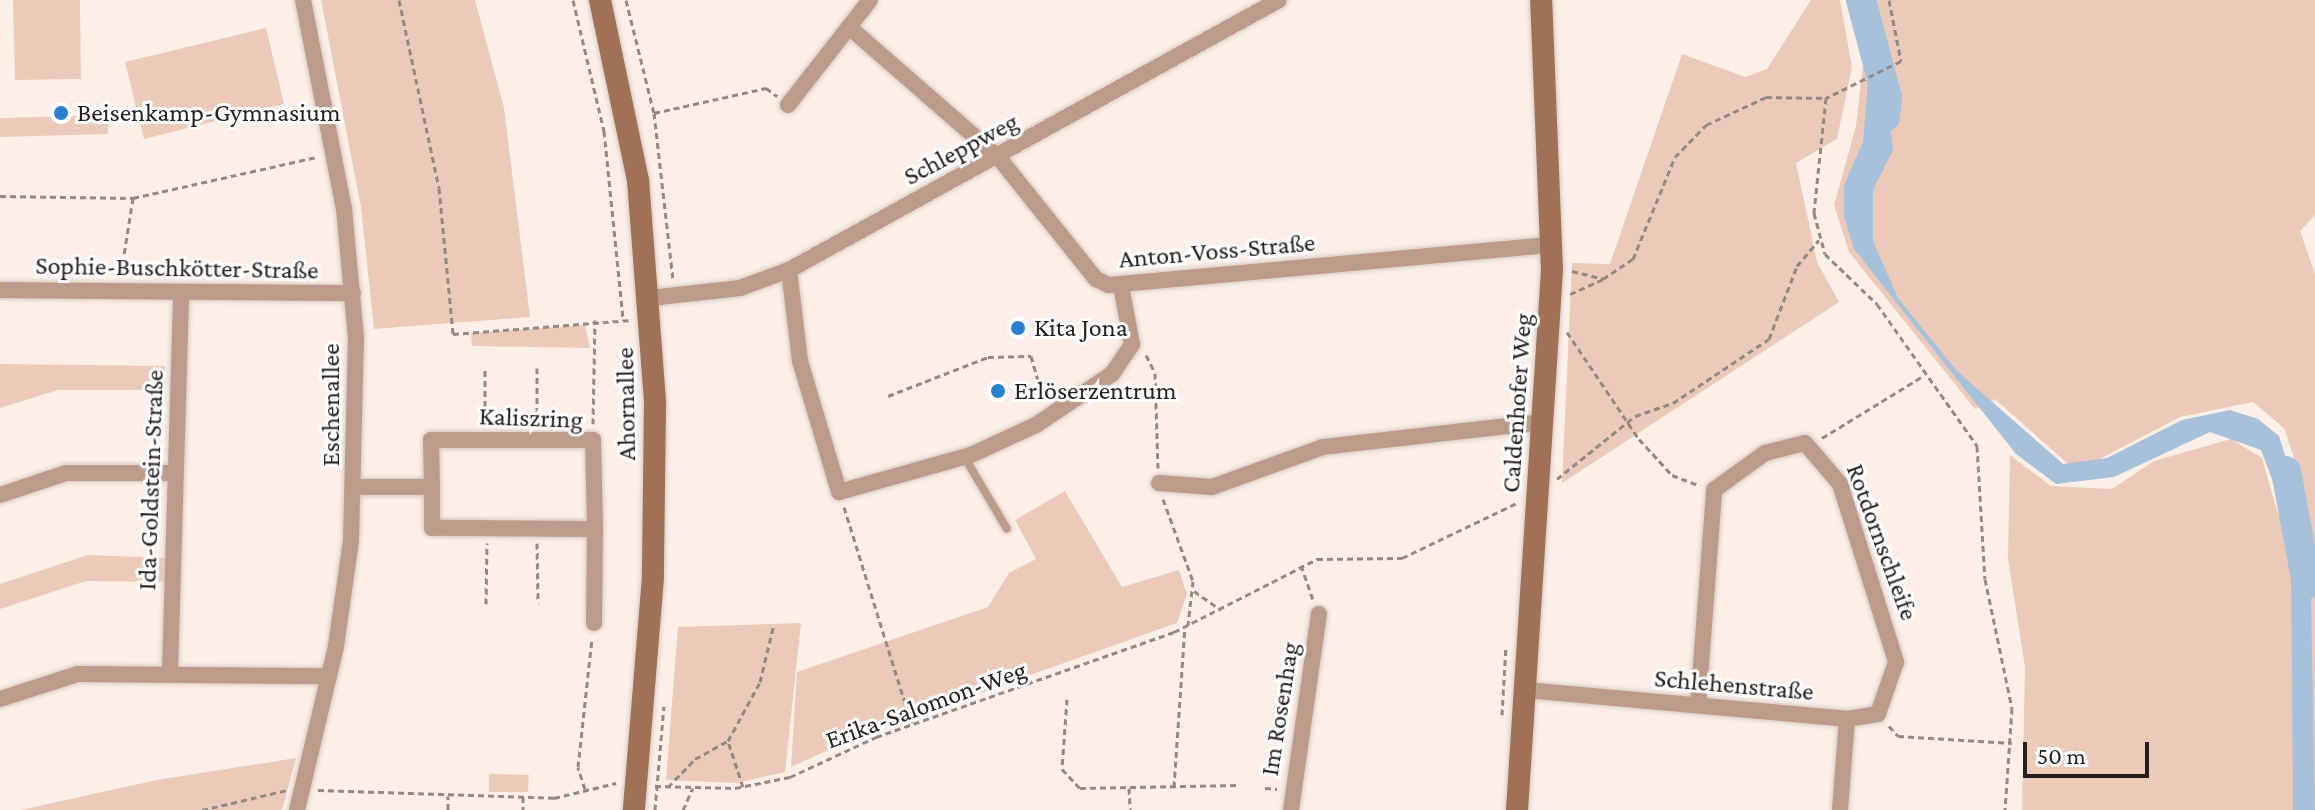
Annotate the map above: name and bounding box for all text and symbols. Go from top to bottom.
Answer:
place label: Beisenkamp-Gymnasium [77,97,341,129]
marker: Beisenkamp-Gymnasium [52,104,70,122]
street label: Schleppweg [898,106,1024,192]
street label: Anton-Voss-Straße [1118,227,1316,275]
street label: Sophie-Buschkötter-Straße [35,250,319,286]
place label: Kita Jona [1034,312,1128,344]
street label: Caldenhofer Weg [1495,312,1539,494]
marker: Kita Jona [1009,319,1027,337]
street label: Eschenallee [315,344,347,466]
street label: Ahornallee [609,347,643,461]
street label: Ida-Goldstein-Straße [132,369,170,591]
place label: Erlöserzentrum [1014,375,1177,407]
marker: Erlöserzentrum [989,382,1007,400]
street label: Kaliszring [478,401,584,435]
street label: Rotdornschleife [1839,460,1925,624]
street label: Im Rosenhag [1254,640,1306,778]
street label: Erika-Salomon-Weg [821,654,1031,756]
street label: Schlehenstraße [1653,662,1815,708]
scale bar [2027,726,2153,776]
text: 50 m [2037,742,2086,769]

